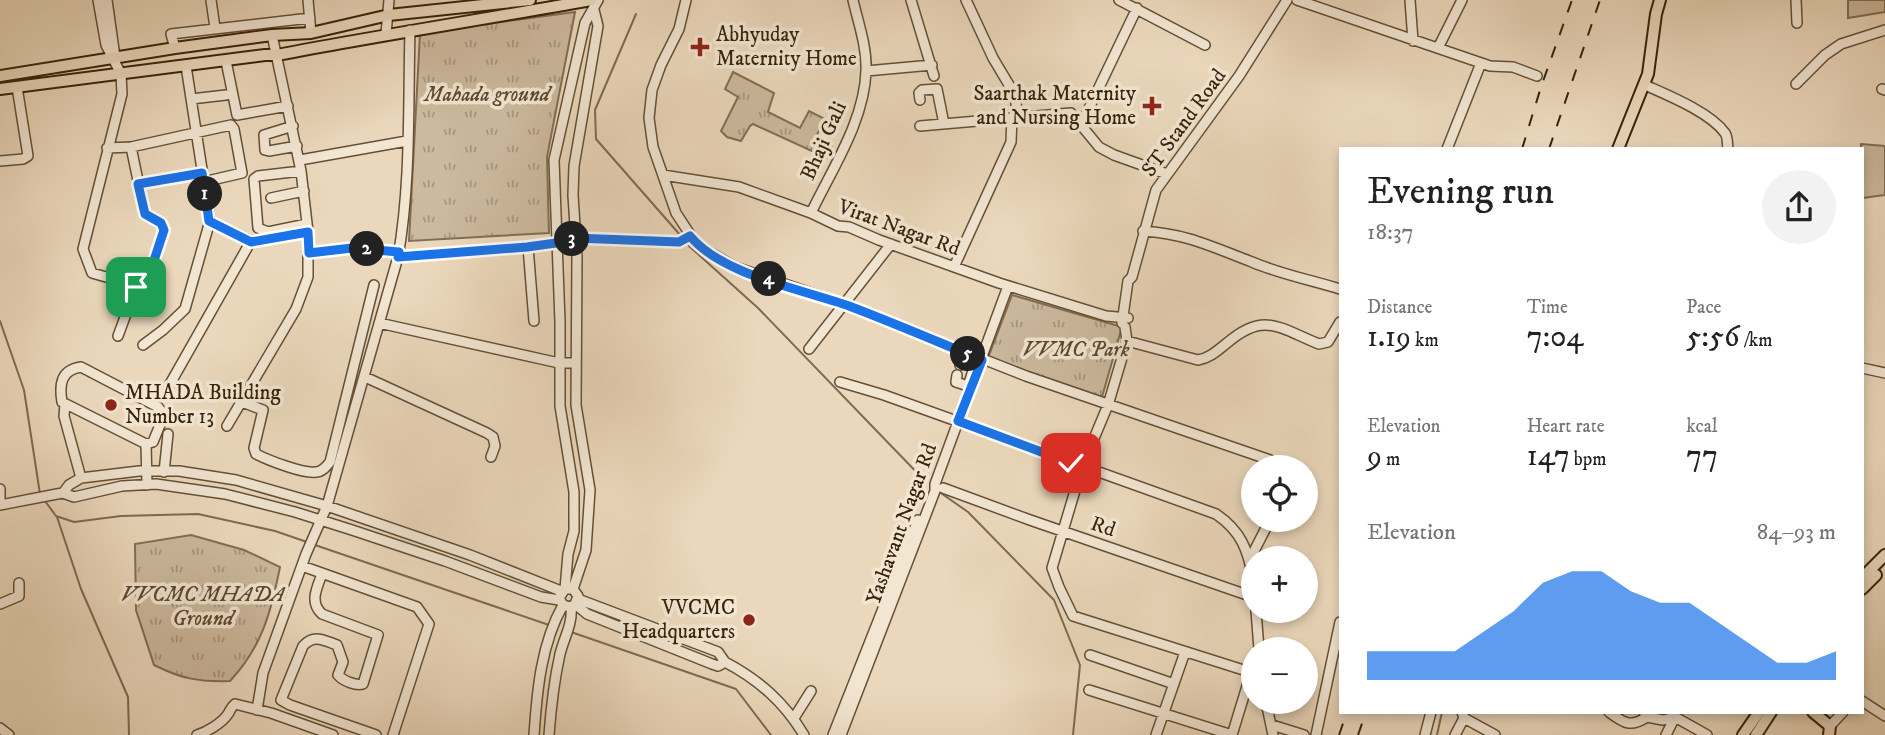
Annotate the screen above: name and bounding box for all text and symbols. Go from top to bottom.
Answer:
place label: Abhyuday Maternity Home [716,22,857,72]
marker: Abhyuday Maternity Home [690,37,710,57]
street label: ST Stand Road [1136,63,1232,182]
place label: Saarthak Maternity and Nursing Home [973,81,1137,131]
park label: Mahada ground [422,82,553,108]
marker: Saarthak Maternity and Nursing Home [1142,96,1162,116]
street label: Bhaji Gali [795,98,853,184]
text: Evening run [1367,168,1554,216]
button: share [1762,170,1836,244]
pin: 1 [188,176,222,212]
text: 1 [201,182,208,205]
street label: Virat Nagar Rd [833,194,964,262]
text: 18:37 [1367,218,1414,247]
pin: 3 [554,222,590,256]
text: 3 [568,227,575,250]
pin: 2 [350,232,384,266]
text: 2 [362,237,371,260]
pin [106,257,166,317]
pin: 4 [752,262,786,296]
text: 4 [763,267,774,290]
icon: arrive [117,268,155,306]
text: Distance [1367,296,1432,319]
text: Time [1527,296,1568,319]
text: Pace [1686,296,1721,319]
text: 1.19 [1367,319,1411,356]
text: 7:04 [1527,319,1584,356]
text: 5:56 [1686,319,1740,356]
text: km [1411,329,1439,352]
text: /km [1740,329,1773,352]
pin: 5 [950,336,986,372]
park label: VVMC Park [1022,337,1130,363]
text: 5 [963,342,972,365]
place label: MHADA Building Number 13 [125,380,282,430]
marker: MHADA Building Number 13 [103,397,119,413]
text: Elevation [1367,415,1441,438]
text: Heart rate [1527,415,1605,438]
text: kcal [1686,415,1718,438]
pin [1041,433,1101,493]
text: 9 [1367,438,1382,475]
text: 147 [1527,438,1570,475]
text: 77 [1686,438,1718,475]
street label: Yashavant Nagar Rd [861,439,943,608]
icon: check [1052,444,1090,482]
text: m [1382,448,1400,471]
text: bpm [1570,448,1607,471]
map controls [1241,455,1318,714]
button: locate [1241,455,1318,532]
street label: Rd [1087,511,1119,543]
text: Elevation [1367,518,1456,547]
text: 84–93 m [1757,518,1836,547]
button: + [1241,546,1318,623]
park label: VVCMC MHADA Ground [121,582,286,632]
place label: VVCMC Headquarters [622,595,735,645]
marker: VVCMC Headquarters [741,612,757,628]
button: − [1241,637,1318,714]

